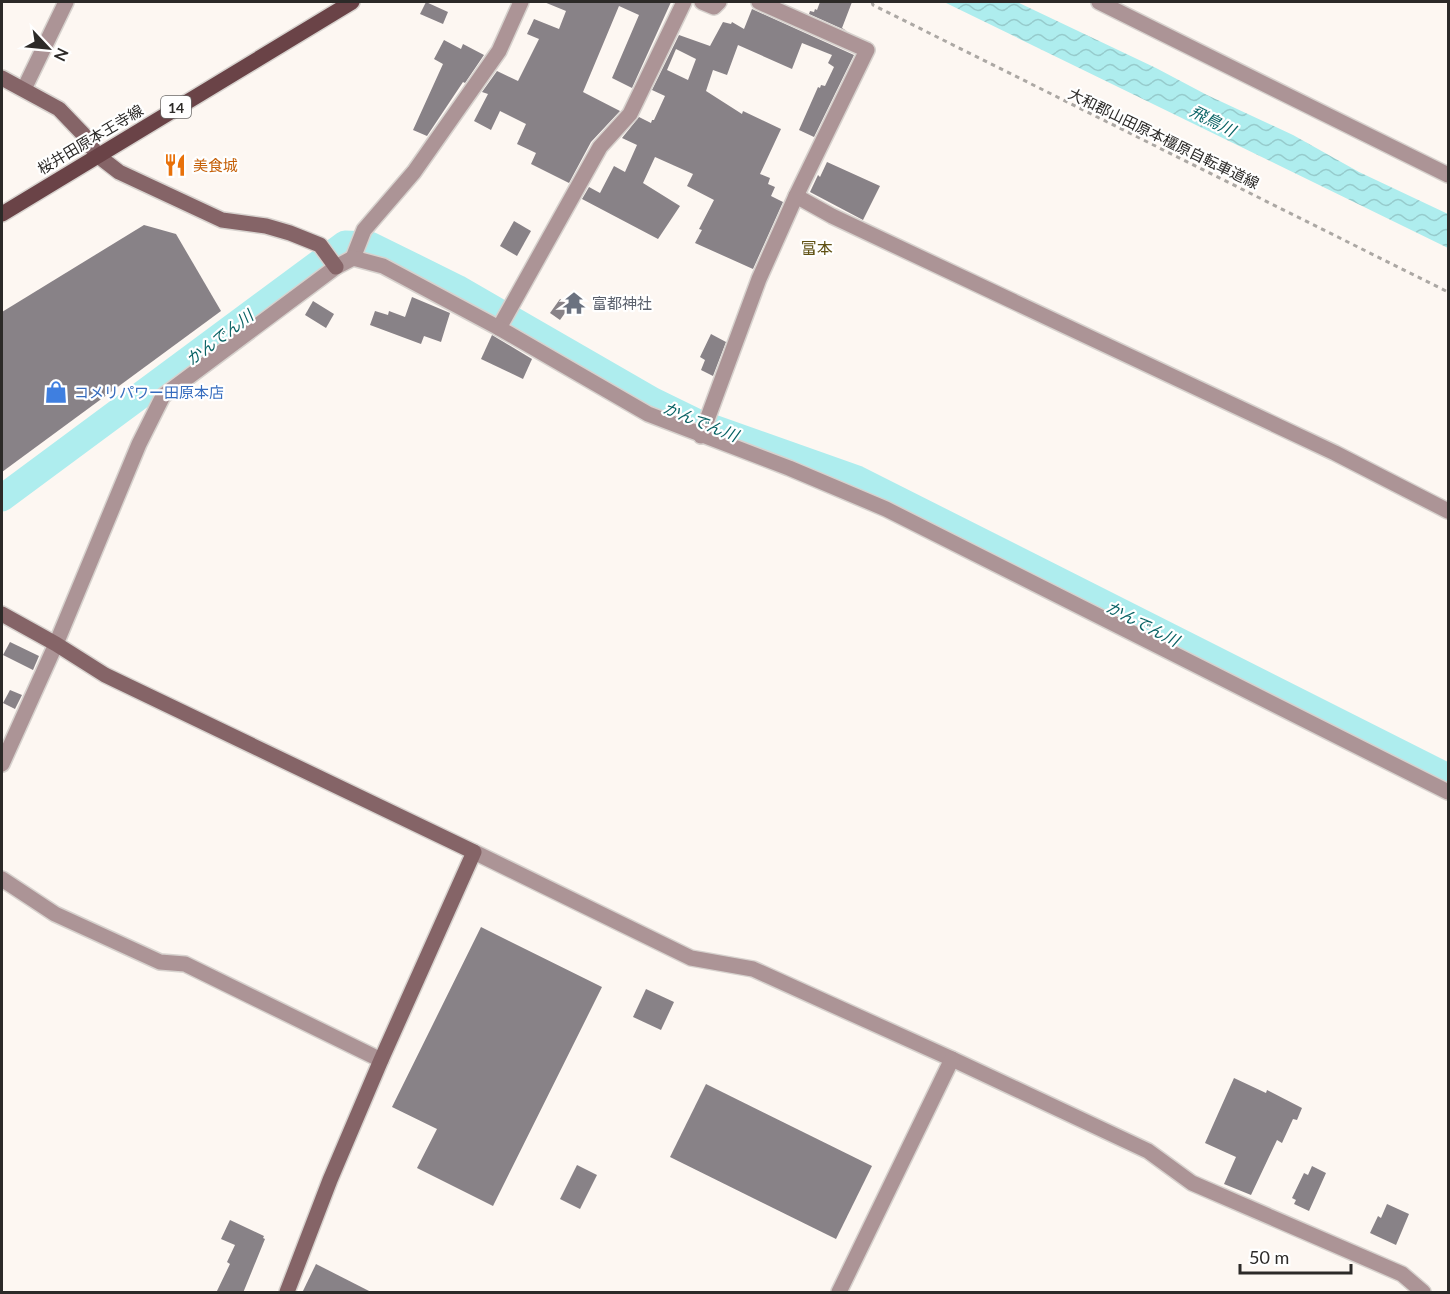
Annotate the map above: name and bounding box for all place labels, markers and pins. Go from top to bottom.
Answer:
restaurant icon: 美食城 [162,152,188,178]
place label: 美食城 [193,156,238,174]
temple icon: 富都神社 [561,290,587,316]
place label: 富都神社 [592,294,652,312]
shop icon: コメリパワー田原本店 [43,379,69,405]
place label: コメリパワー田原本店 [74,383,224,401]

